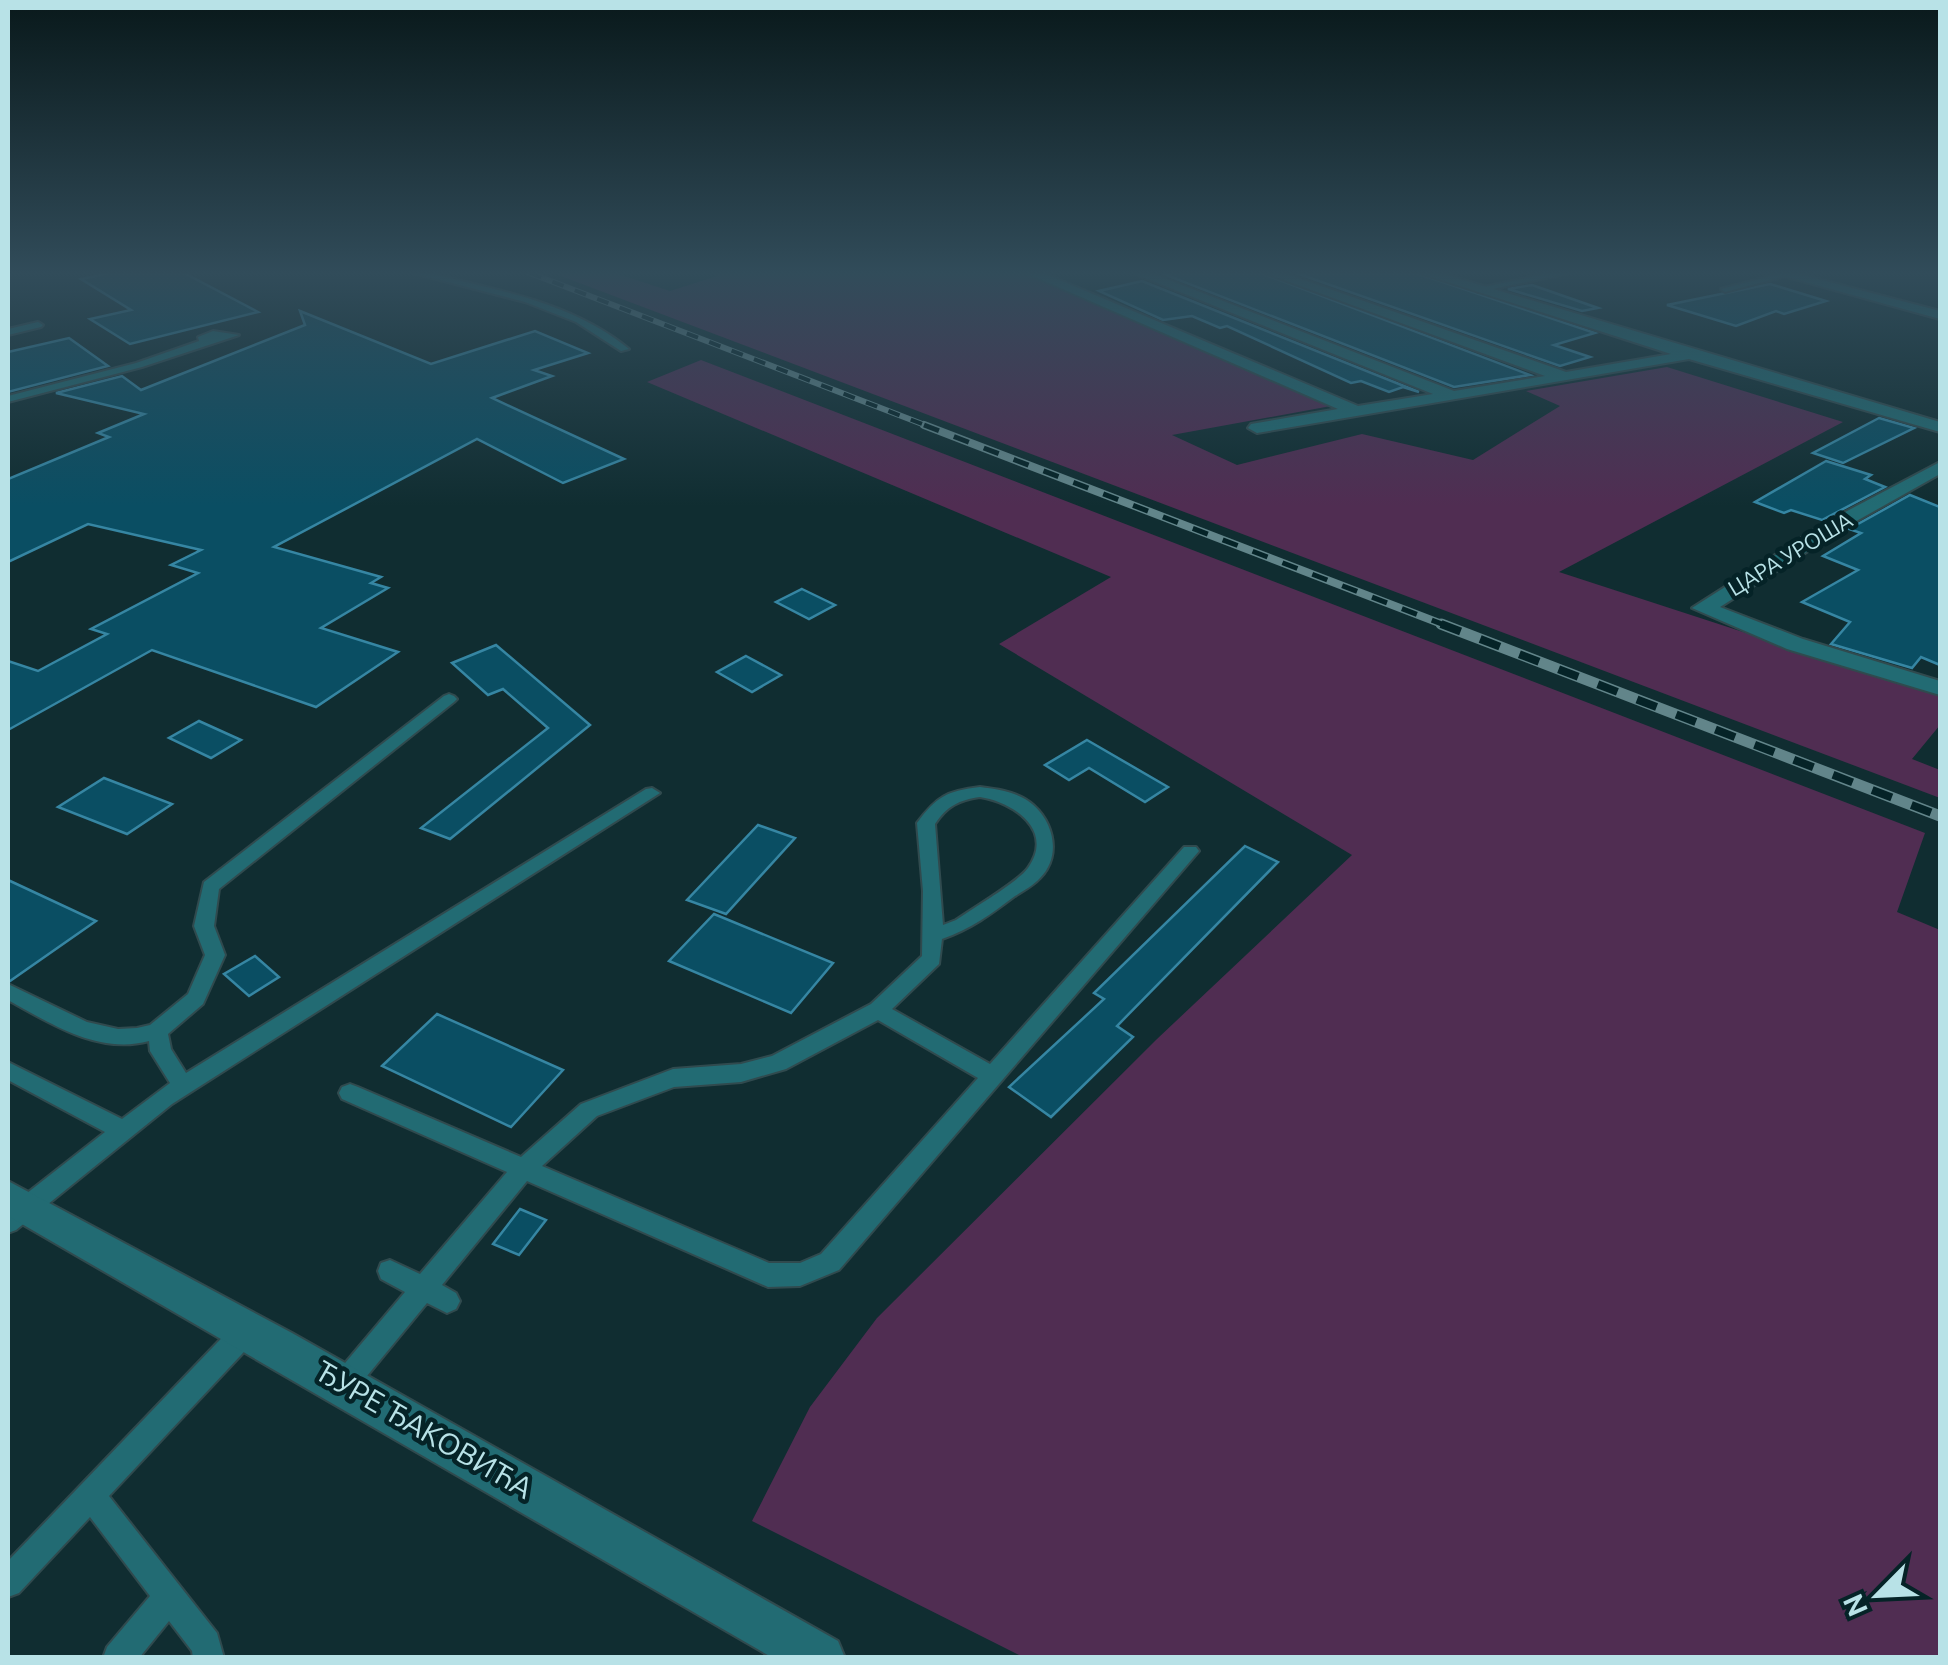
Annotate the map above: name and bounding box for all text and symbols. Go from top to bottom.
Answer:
street label: ЦАРА УРОША [1723,506,1857,600]
street label: ЂУРЕ ЂАКОВИЋА [310,1353,539,1505]
north arrow [1828,1545,1928,1645]
text: N [1836,1590,1873,1621]

